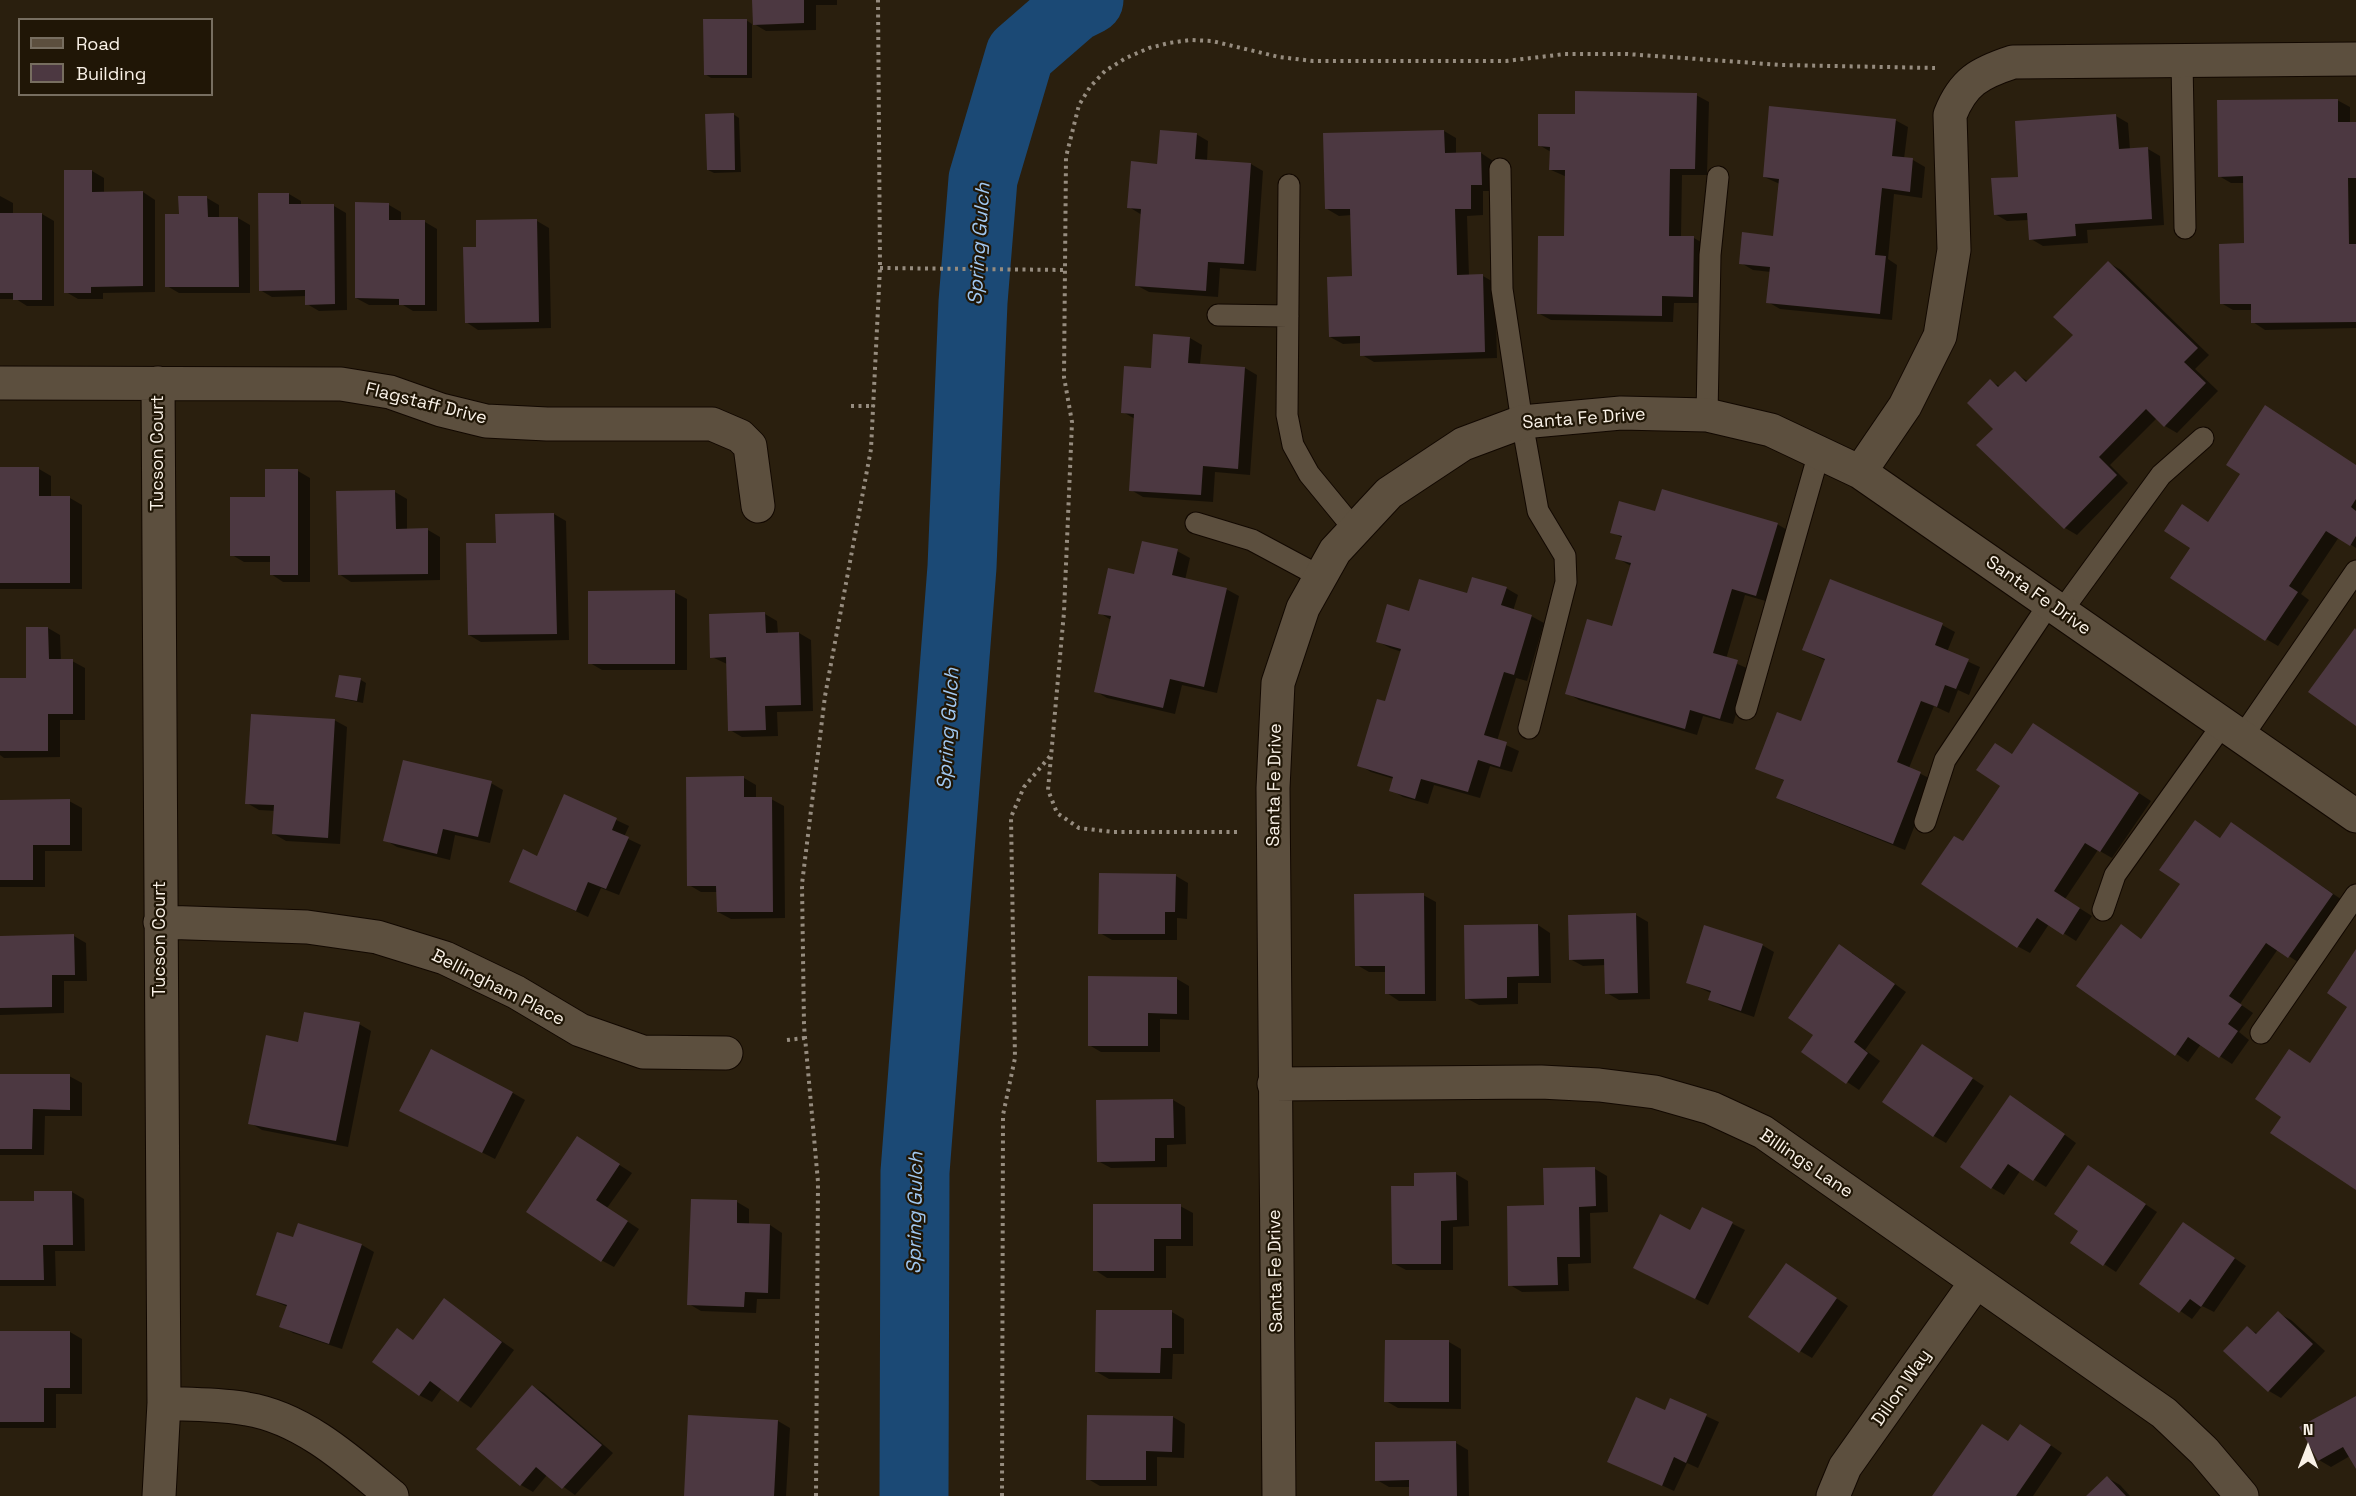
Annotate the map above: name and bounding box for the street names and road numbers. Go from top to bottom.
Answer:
street label: Flagstaff Drive [363,378,489,430]
street label: Tucson Court [147,395,169,511]
street label: Santa Fe Drive [1522,404,1646,434]
street label: Santa Fe Drive [1981,552,2095,640]
street label: Santa Fe Drive [1263,723,1287,847]
street label: Tucson Court [149,881,171,997]
street label: Bellingham Place [428,945,568,1031]
street label: Billings Lane [1755,1125,1857,1203]
street label: Santa Fe Drive [1264,1209,1288,1333]
street label: Dillon Way [1868,1345,1936,1431]

